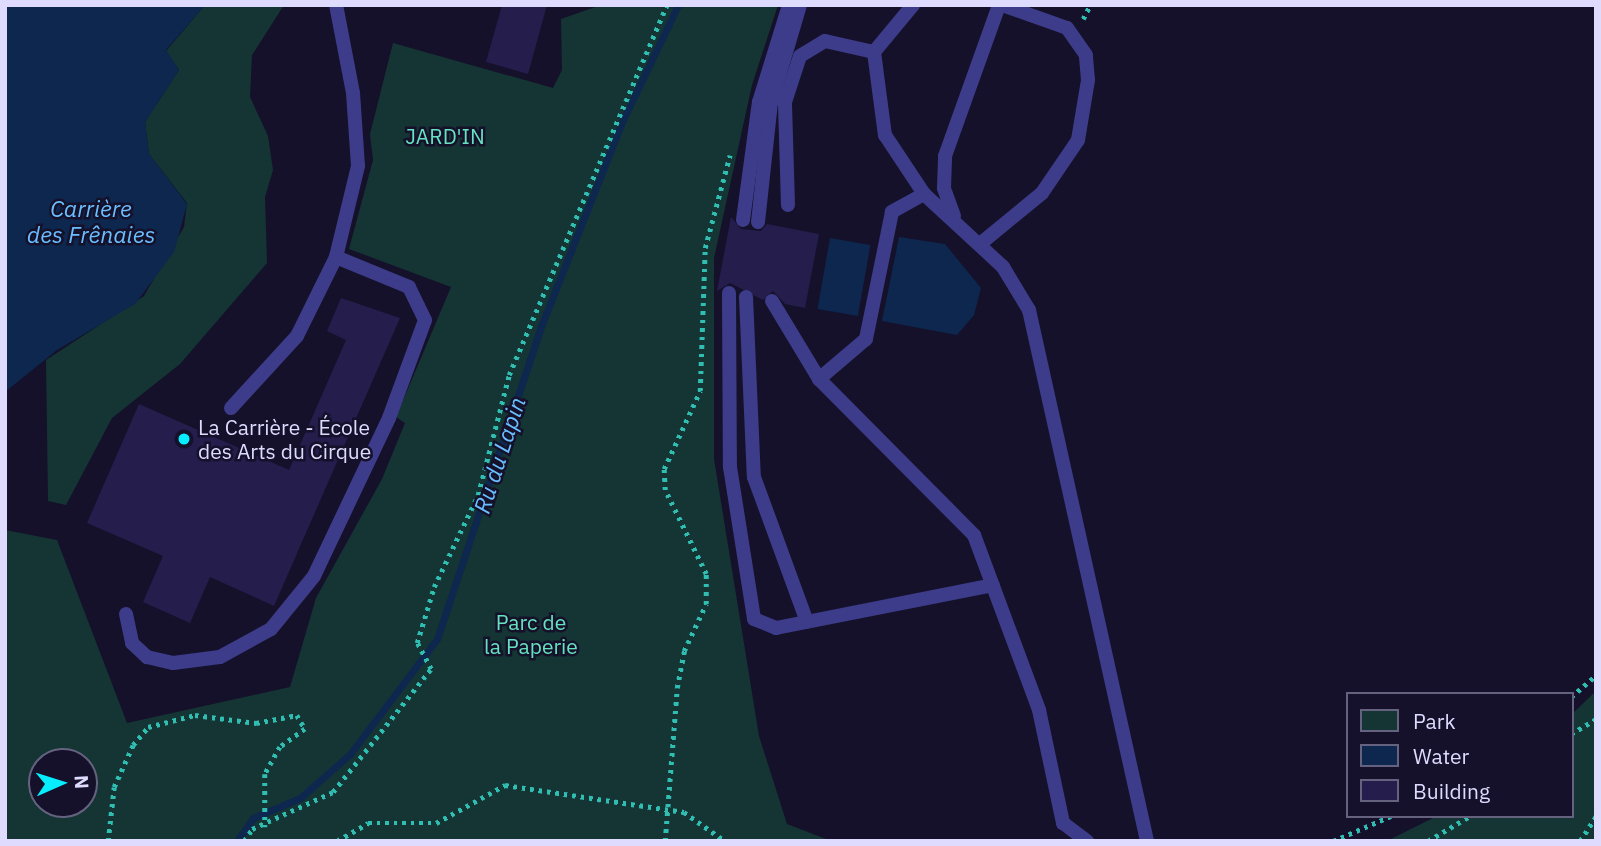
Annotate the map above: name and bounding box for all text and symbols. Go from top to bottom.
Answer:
park label: JARD'IN [405,123,485,149]
water label: Carrière des Frênaies [27,194,155,248]
water label: Ru du Lapin [467,393,531,517]
place label: La Carrière - École des Arts du Cirque [198,414,371,464]
marker: La Carrière - École des Arts du Cirque [176,431,192,447]
park label: Parc de la Paperie [484,609,578,659]
legend [1346,692,1573,818]
text: Park [1413,707,1456,735]
text: Water [1413,742,1469,770]
north arrow [28,748,98,818]
text: N [70,774,94,789]
text: Building [1413,777,1490,805]

